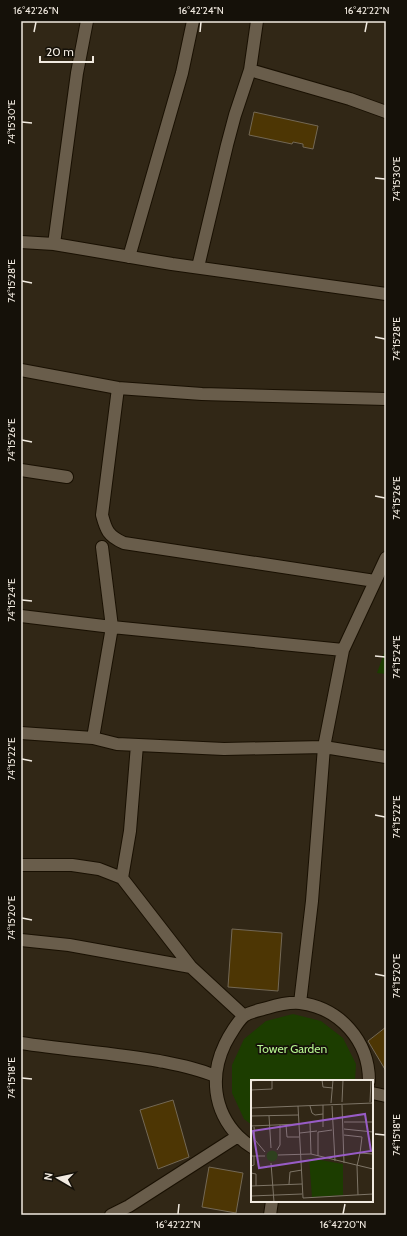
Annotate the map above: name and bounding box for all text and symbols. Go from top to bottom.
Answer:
text: 16°42'26"N [13,4,59,17]
text: 16°42'24"N [178,4,224,17]
text: 16°42'22"N [345,4,389,17]
scale bar [40,38,93,64]
text: 20 m [46,44,74,59]
text: 74°15'30"E [5,99,18,144]
text: 74°15'30"E [390,156,403,201]
text: 74°15'28"E [5,259,18,303]
text: 74°15'28"E [390,317,403,361]
text: 74°15'26"E [5,418,18,462]
text: 74°15'26"E [390,476,403,520]
text: 74°15'24"E [5,578,18,622]
text: 74°15'24"E [390,635,403,679]
text: 74°15'22"E [5,737,18,780]
text: 74°15'22"E [390,795,403,838]
text: 74°15'20"E [5,895,18,940]
text: 74°15'20"E [390,953,403,998]
park label: Tower Garden [257,1041,327,1056]
text: 74°15'18"E [5,1057,18,1099]
inset map [251,1080,373,1202]
text: 74°15'18"E [390,1114,403,1156]
north arrow [38,1158,78,1198]
text: N [41,1171,56,1181]
text: 16°42'22"N [156,1218,200,1231]
text: 16°42'20"N [320,1218,366,1231]

